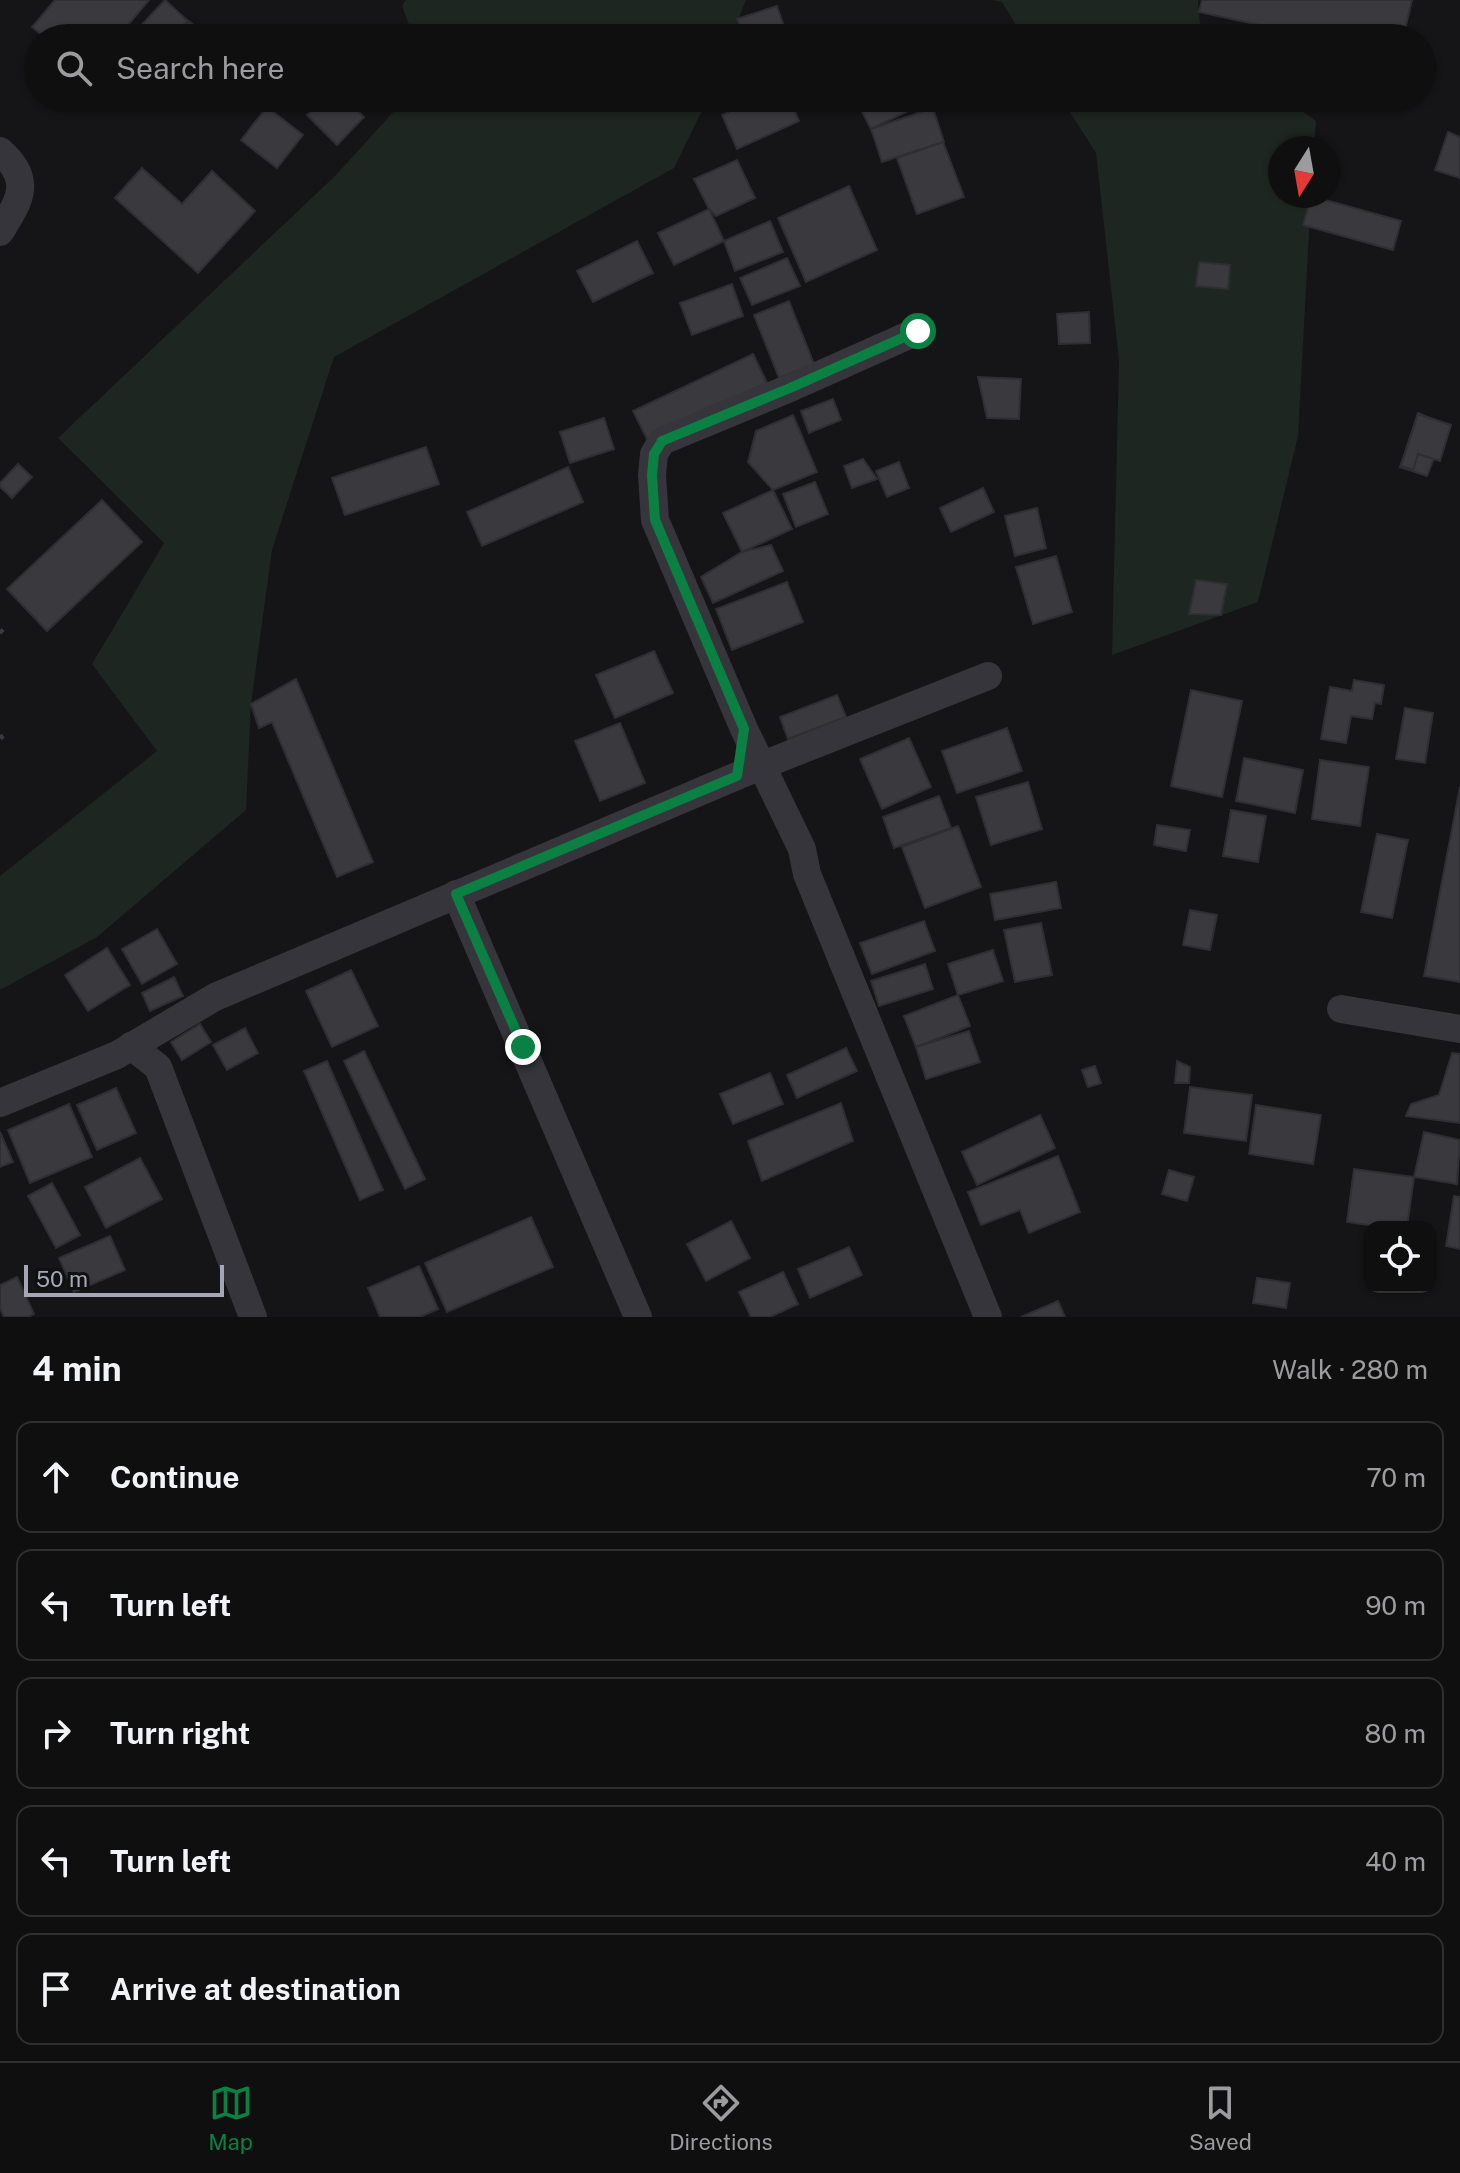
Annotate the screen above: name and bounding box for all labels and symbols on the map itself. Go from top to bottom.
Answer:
north arrow [1268,136,1340,208]
route start [900,313,936,349]
route end [505,1029,541,1065]
scale bar [24,1261,224,1297]

